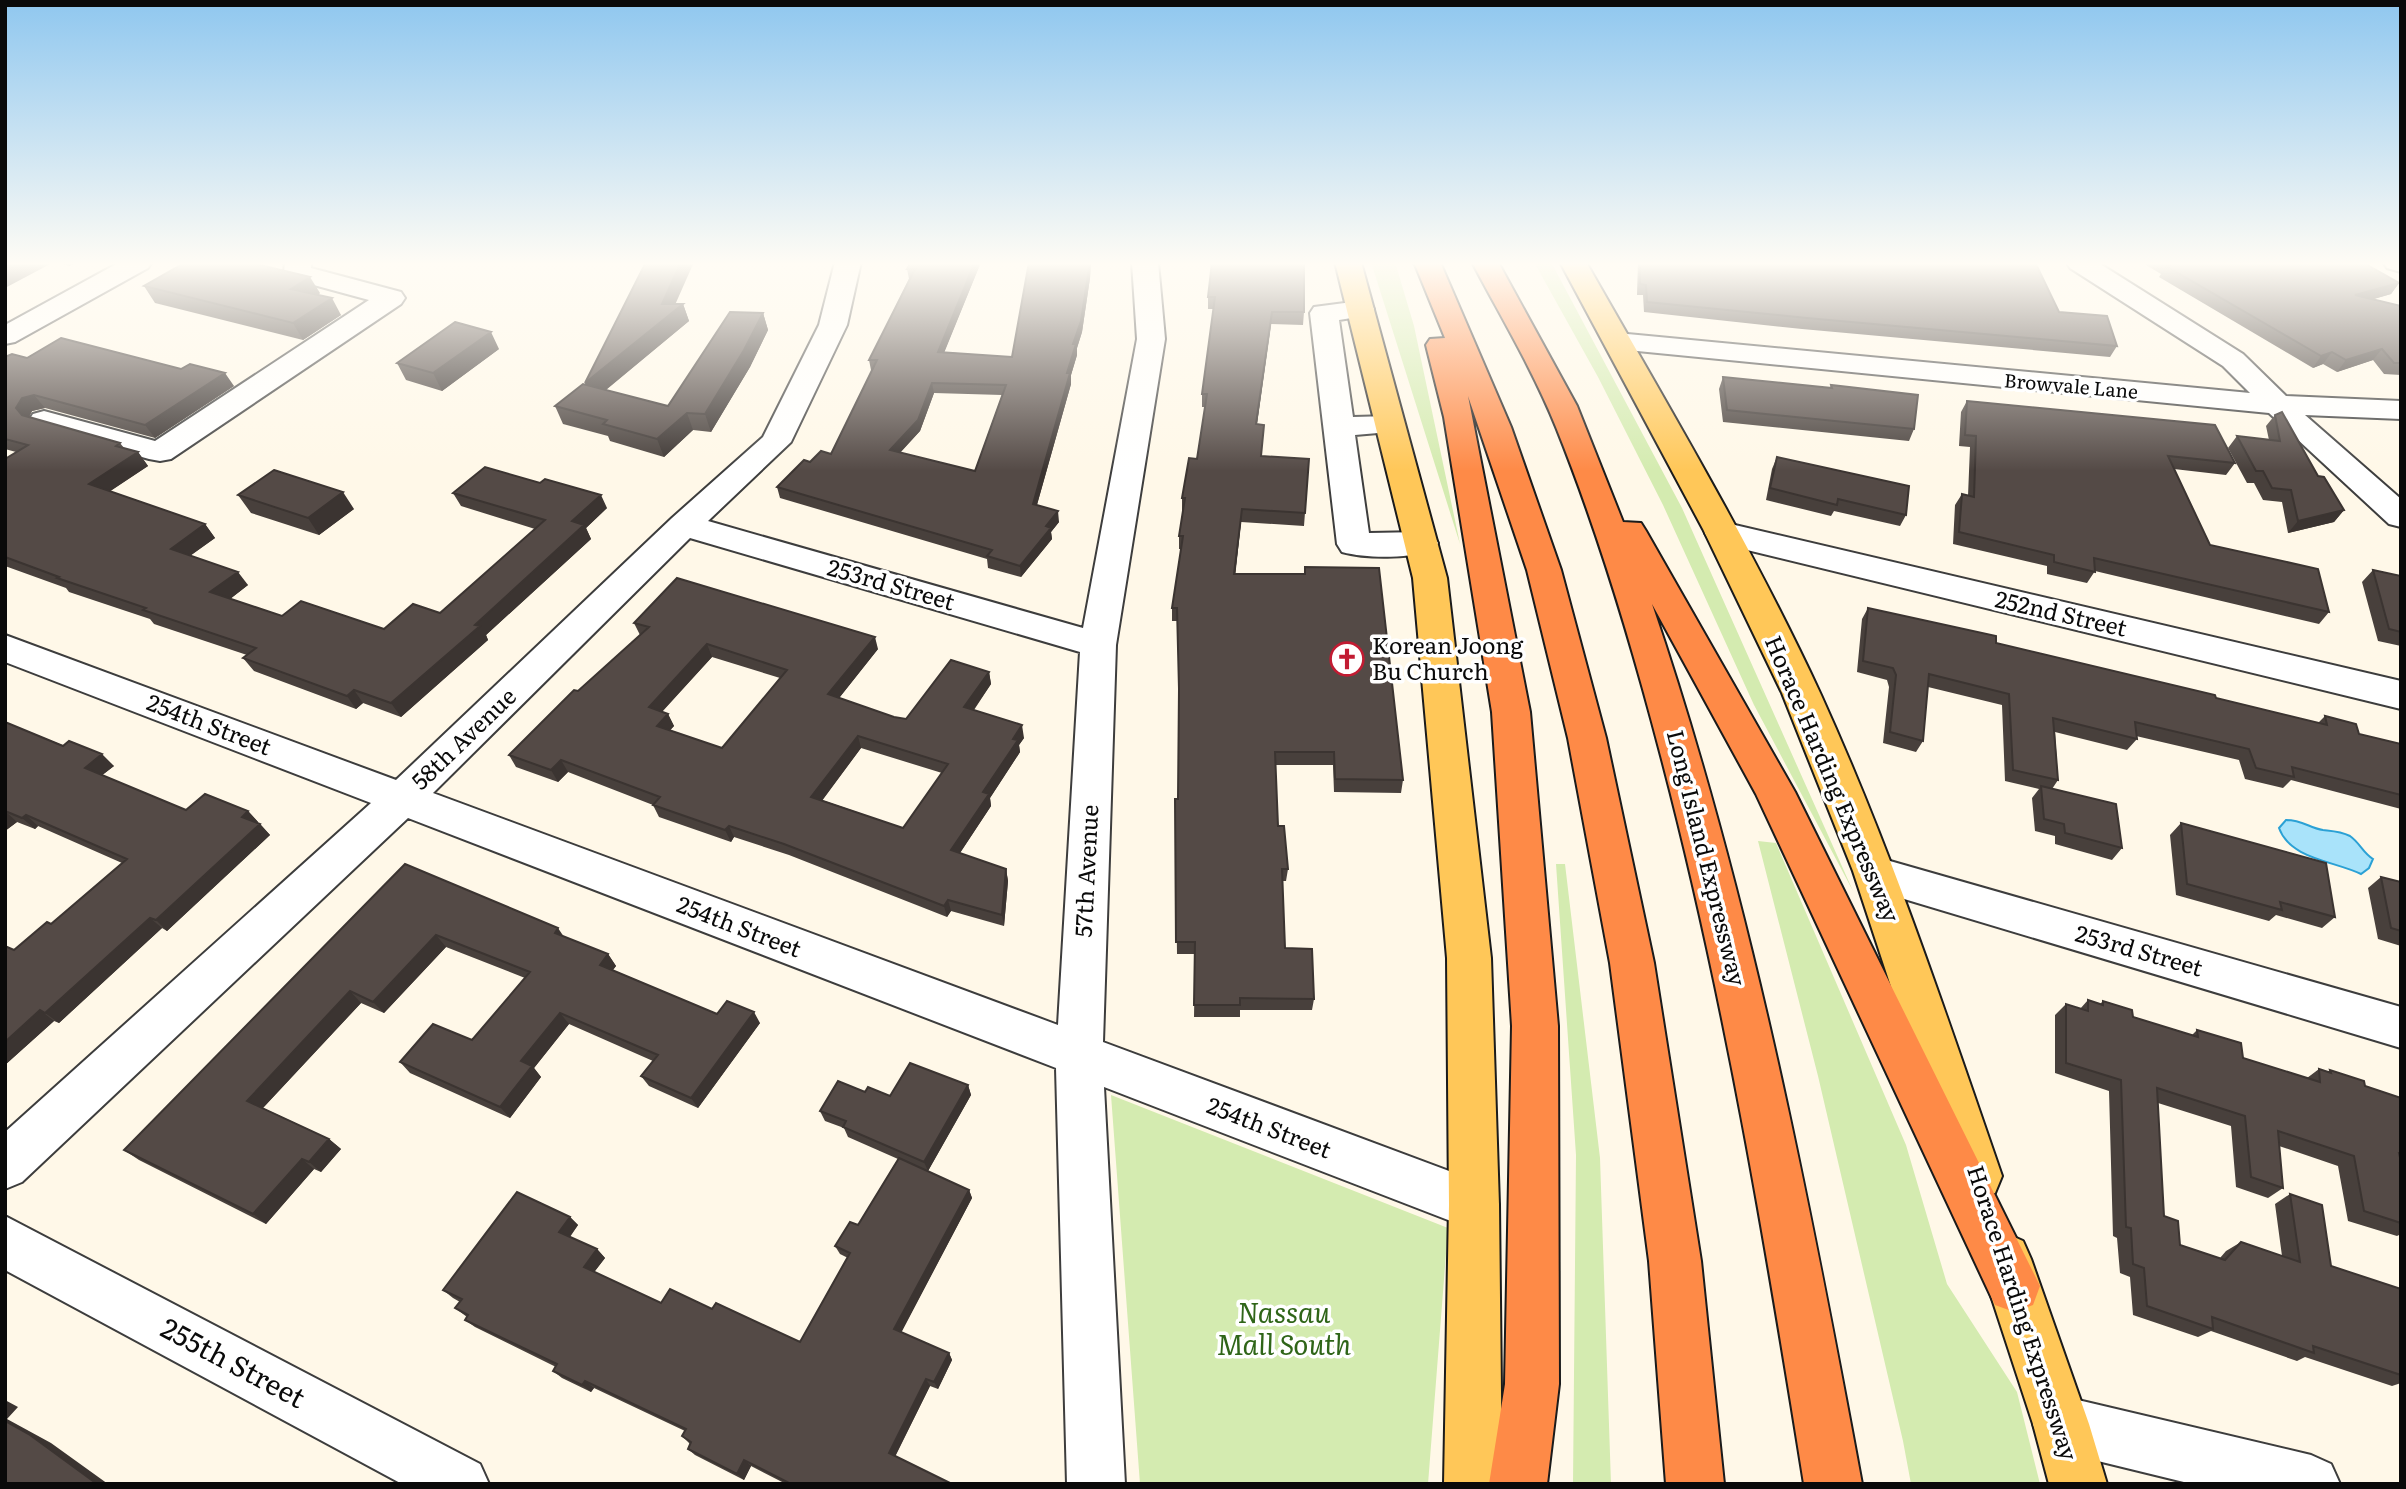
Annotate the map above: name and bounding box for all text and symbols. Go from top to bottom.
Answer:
street label: Browvale Lane [2003,365,2139,405]
street label: 253rd Street [824,549,960,618]
street label: 252nd Street [1992,580,2131,644]
place label: Korean Joong Bu Church [1372,627,1524,687]
street label: Horace Harding Expressway [1758,630,1910,928]
church icon: Korean Joong Bu Church [1328,640,1366,678]
street label: 58th Avenue [403,679,523,796]
street label: 254th Street [142,684,278,763]
street label: Long Island Expressway [1660,726,1756,990]
street label: 57th Avenue [1065,803,1105,938]
street label: 254th Street [672,886,808,965]
street label: 253rd Street [2072,915,2208,984]
street label: 254th Street [1202,1087,1338,1166]
street label: Horace Harding Expressway [1960,1160,2088,1465]
park label: Nassau Mall South [1217,1290,1352,1364]
street label: 255th Street [154,1306,314,1417]

